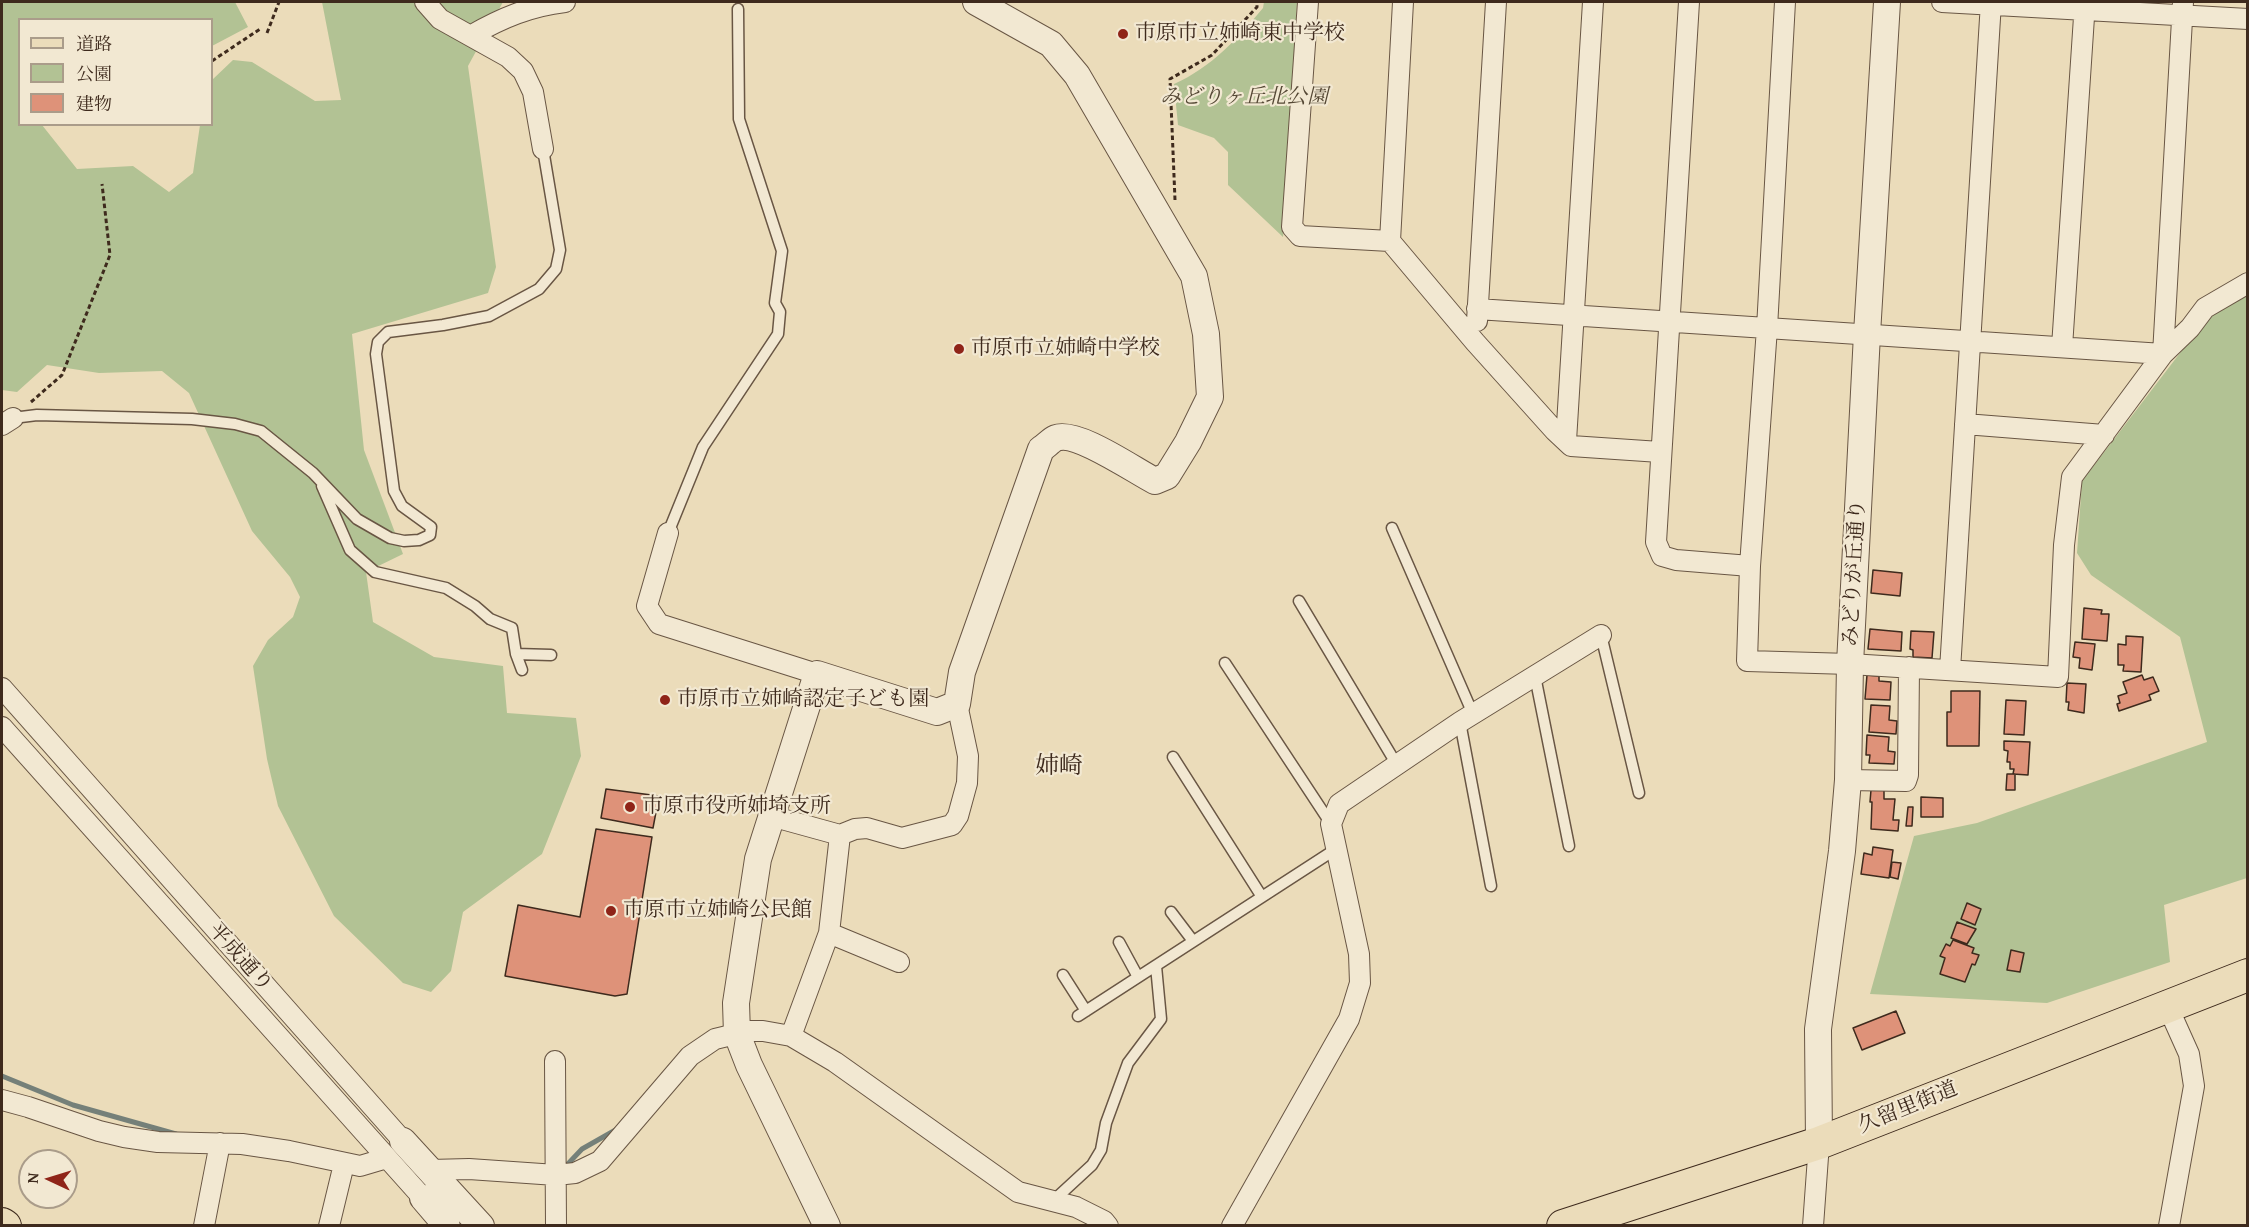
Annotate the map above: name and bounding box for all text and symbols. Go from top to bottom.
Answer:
legend [18,18,213,126]
place label: 市原市立姉崎東中学校 [1135,21,1345,47]
marker: 市原市立姉崎東中学校 [1116,27,1130,41]
text: 道路 [76,30,112,57]
text: 公園 [76,60,112,87]
park label: みどりヶ丘北公園 [1160,85,1328,111]
text: 建物 [76,90,112,117]
place label: 市原市立姉崎中学校 [971,336,1160,362]
marker: 市原市立姉崎中学校 [952,342,966,356]
street label: みどりが丘通り [1839,499,1871,647]
place label: 市原市立姉崎認定子ども園 [677,687,929,713]
marker: 市原市立姉崎認定子ども園 [658,693,672,707]
district label: 姉崎 [1035,753,1083,781]
place label: 市原市役所姉埼支所 [642,794,831,820]
marker: 市原市役所姉埼支所 [623,800,637,814]
place label: 市原市立姉崎公民館 [623,898,812,924]
marker: 市原市立姉崎公民館 [604,904,618,918]
street label: 平成通り [203,918,277,998]
street label: 久留里街道 [1855,1077,1961,1139]
north arrow [18,1149,78,1209]
text: N [20,1172,44,1184]

